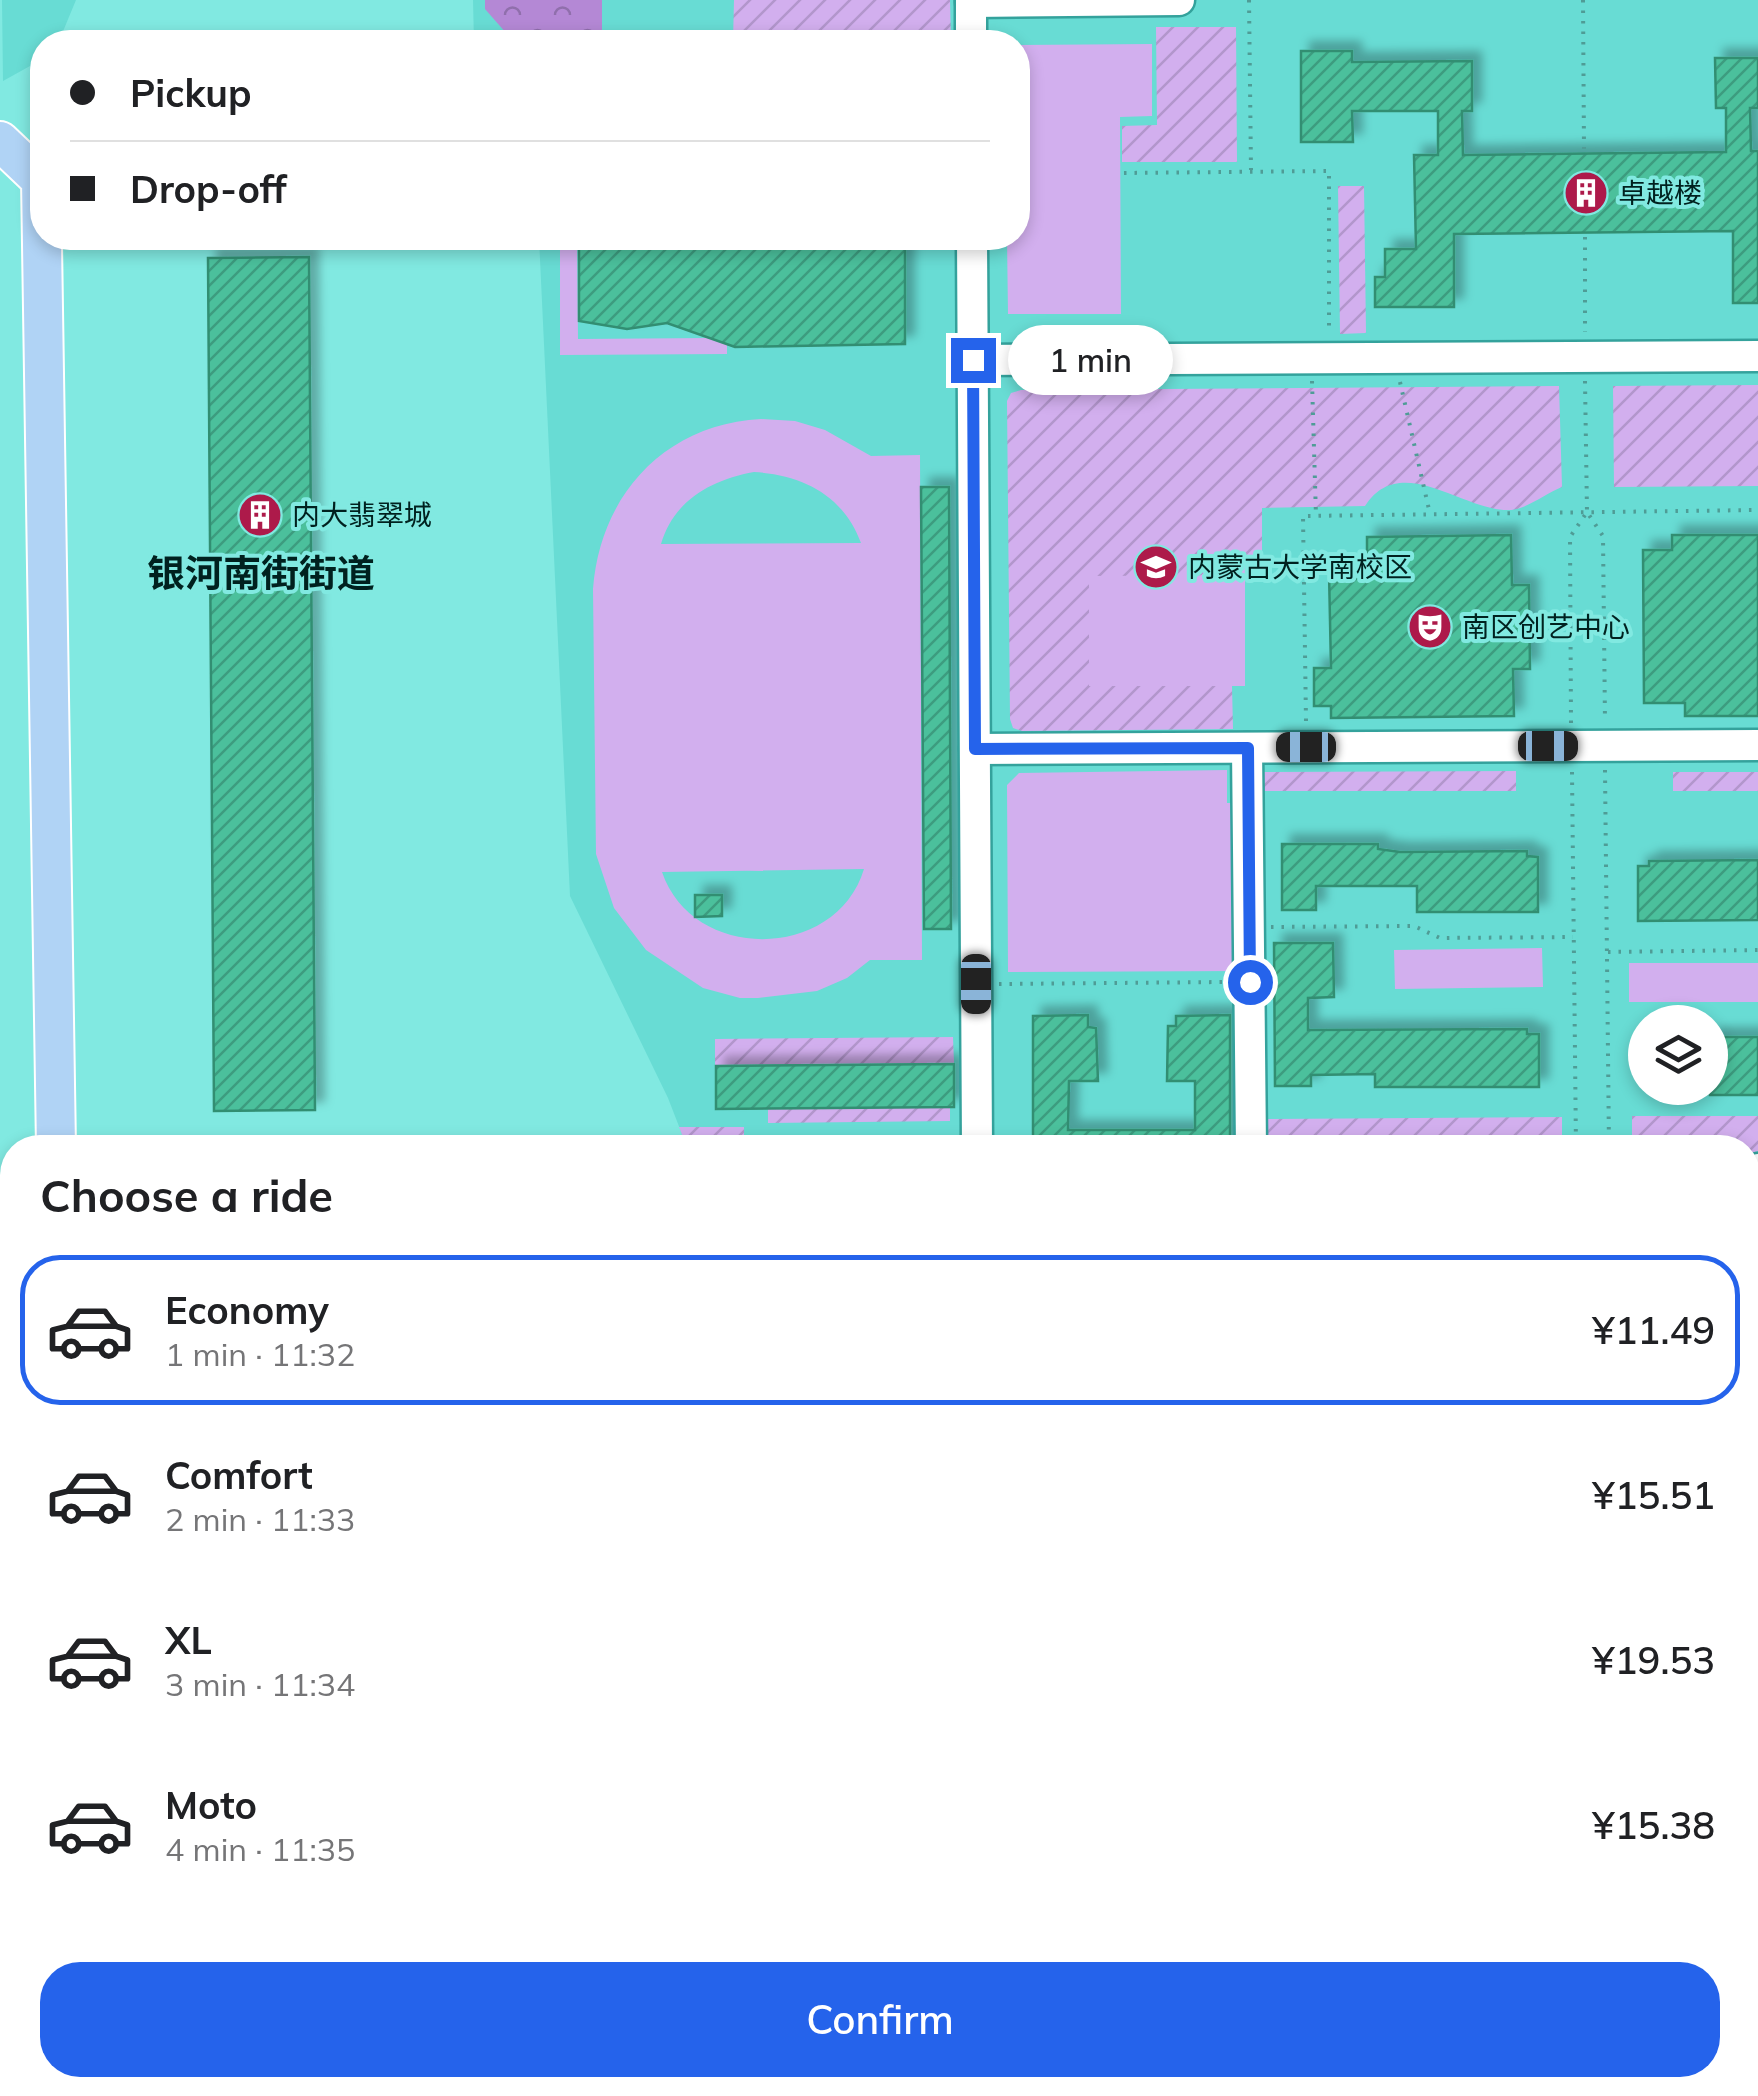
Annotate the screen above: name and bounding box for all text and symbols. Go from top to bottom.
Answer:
text: Pickup [130,69,252,117]
text: Drop-off [130,165,287,213]
building icon: 卓越楼 [1563,170,1609,216]
place label: 卓越楼 [1618,175,1702,210]
callout: 1 min [1008,325,1173,395]
route end [951,338,996,383]
text: 1 min [1049,340,1132,380]
building icon: 内大翡翠城 [237,492,283,538]
place label: 内大翡翠城 [292,497,432,532]
school or university icon: 内蒙古大学南校区 [1133,544,1179,590]
district label: 银河南街街道 [147,549,375,597]
place label: 内蒙古大学南校区 [1188,549,1412,584]
theatre icon: 南区创艺中心 [1407,604,1453,650]
place label: 南区创艺中心 [1462,609,1630,644]
car [1518,731,1578,761]
car [1276,732,1336,762]
car [961,954,991,1014]
route start [1228,960,1273,1005]
map controls [1628,1005,1728,1105]
button: layers [1628,1005,1728,1105]
text: Choose a ride [40,1167,333,1223]
icon: car [45,1285,135,1375]
text: Economy [165,1286,329,1334]
text: ¥11.49 [1592,1306,1715,1354]
text: 1 min · 11:32 [165,1334,355,1374]
icon: car [45,1450,135,1540]
text: Comfort [165,1451,313,1499]
text: ¥15.51 [1592,1471,1715,1519]
text: 2 min · 11:33 [165,1499,355,1539]
icon: car [45,1615,135,1705]
text: XL [165,1616,212,1664]
text: ¥19.53 [1592,1636,1715,1684]
text: 3 min · 11:34 [165,1664,355,1704]
icon: car [45,1780,135,1870]
text: Moto [165,1781,257,1829]
text: ¥15.38 [1592,1801,1715,1849]
text: 4 min · 11:35 [165,1829,355,1869]
button: Confirm [40,1962,1720,2077]

